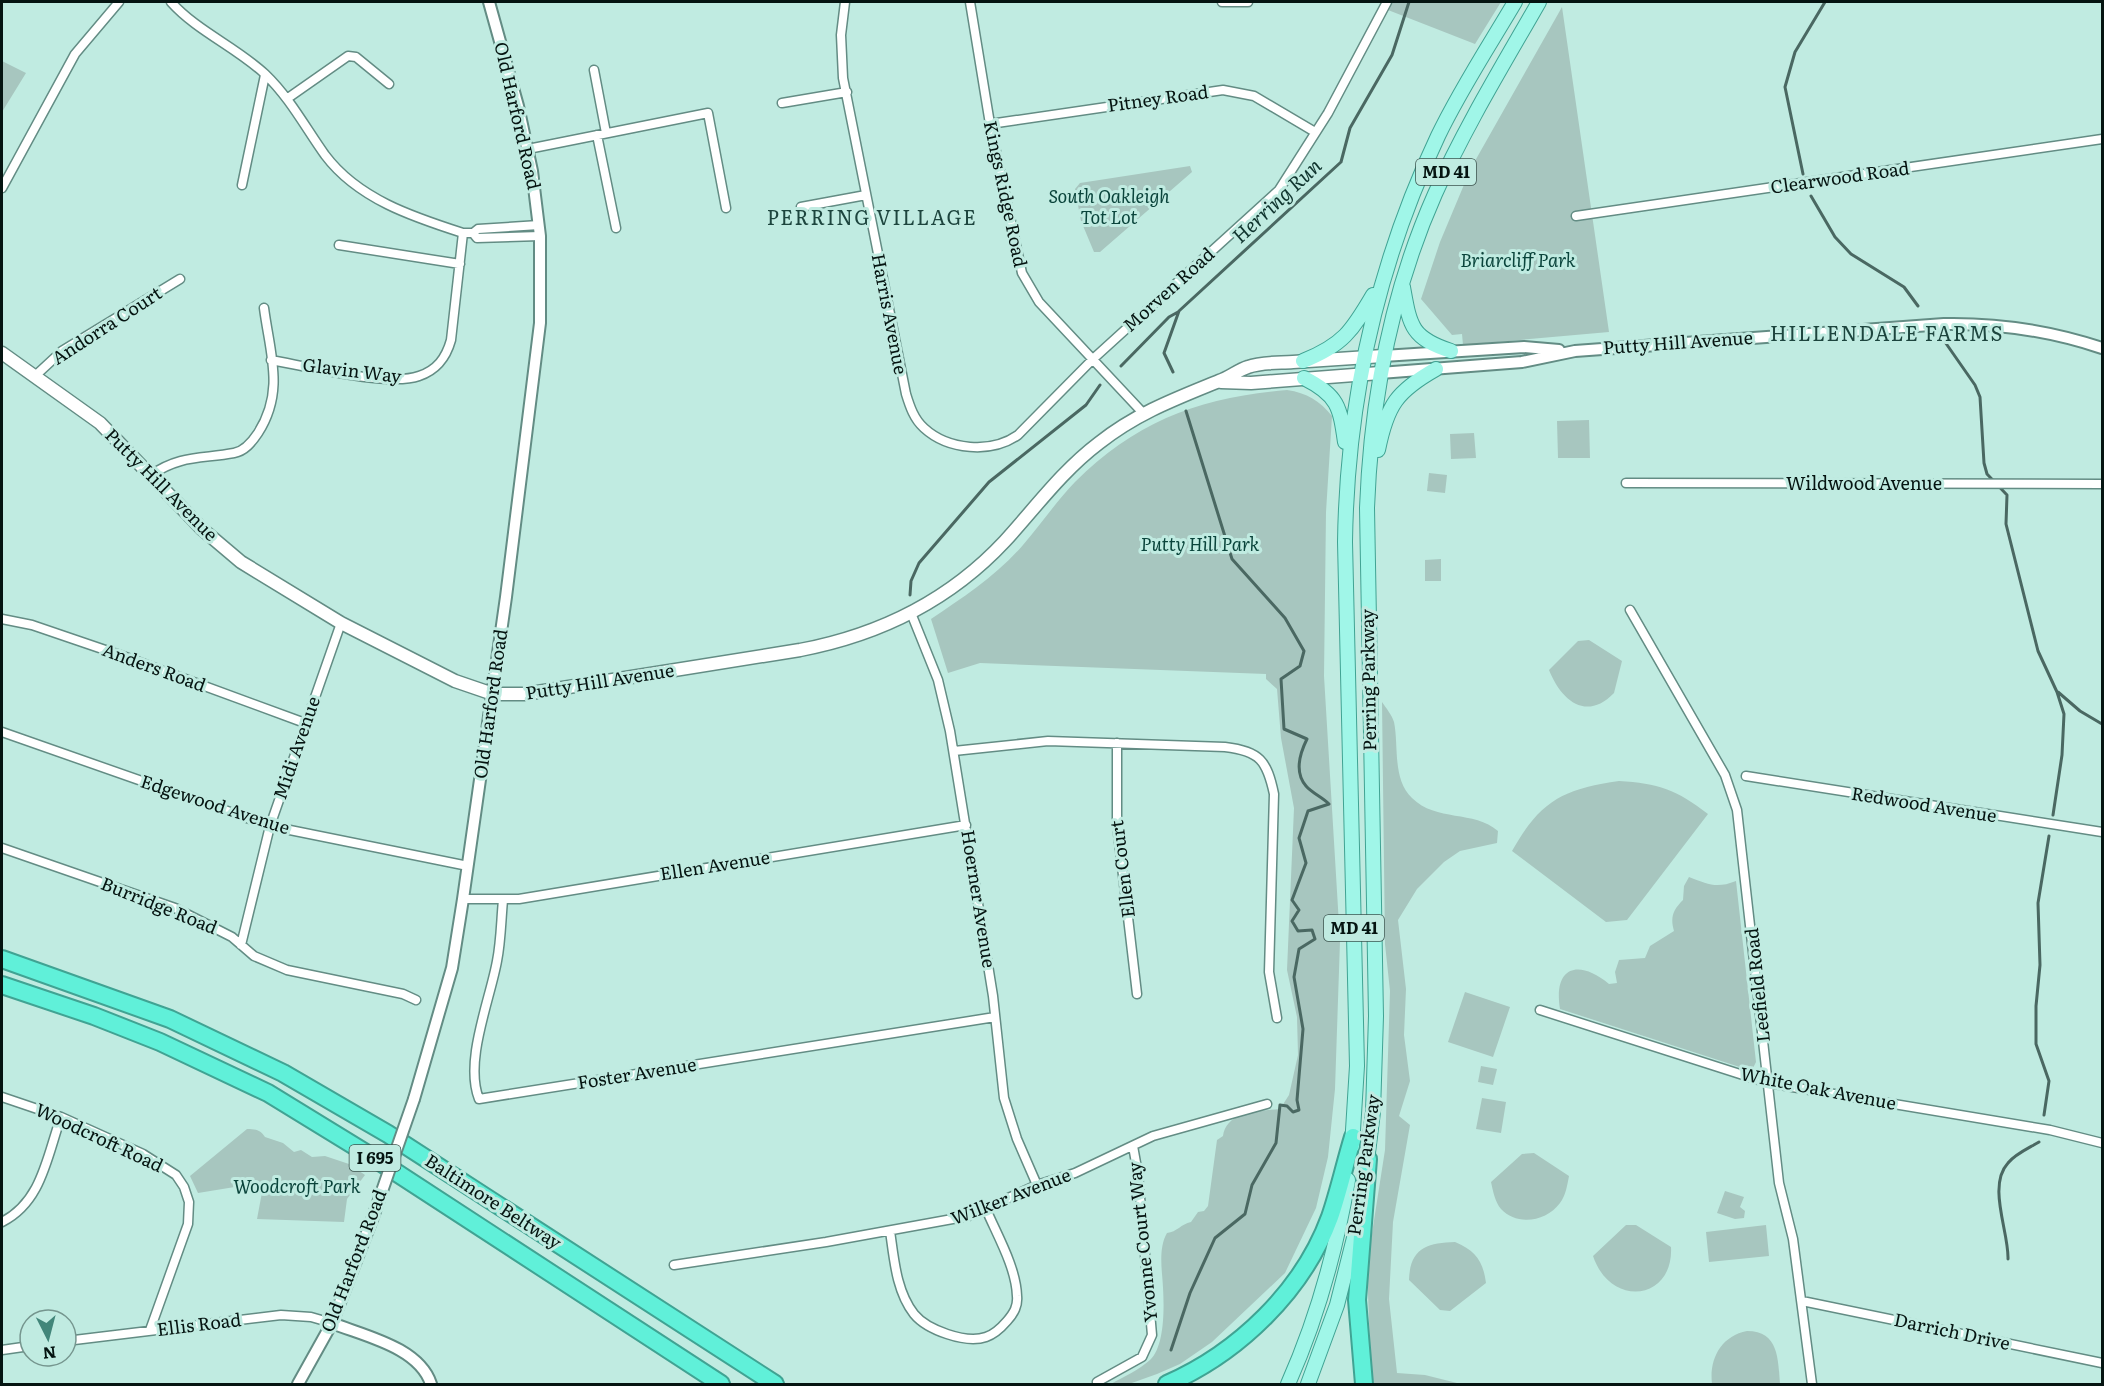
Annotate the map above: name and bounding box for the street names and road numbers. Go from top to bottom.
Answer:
street label: Old Harford Road [488,39,549,192]
street label: Pitney Road [1106,77,1210,118]
street label: Kings Ridge Road [978,118,1035,270]
street label: Clearwood Road [1768,153,1911,200]
road number: MD 41 [1416,159,1476,185]
street label: Morven Road [1116,240,1220,337]
street label: Harris Avenue [866,251,915,376]
street label: Andorra Court [46,279,167,370]
street label: Putty Hill Avenue [1602,323,1754,360]
street label: Glavin Way [301,350,404,389]
street label: Putty Hill Avenue [99,421,225,547]
street label: Wildwood Avenue [1786,469,1942,496]
street label: Perring Parkway [1353,608,1382,751]
street label: Old Harford Road [466,627,513,780]
street label: Anders Road [99,635,210,698]
street label: Putty Hill Avenue [524,655,676,706]
street label: Midi Avenue [265,692,326,803]
street label: Edgewood Avenue [137,767,294,840]
street label: Redwood Avenue [1850,779,1999,828]
street label: Ellen Court [1102,818,1141,920]
street label: Hoerner Avenue [955,828,1004,970]
street label: Ellen Avenue [658,842,772,887]
street label: Burridge Road [97,869,222,940]
road number: MD 41 [1324,915,1384,941]
street label: Leefield Road [1737,927,1776,1044]
street label: Foster Avenue [575,1050,698,1095]
street label: White Oak Avenue [1738,1059,1899,1116]
street label: Perring Parkway [1339,1092,1386,1237]
street label: Woodcroft Road [31,1095,168,1178]
road number: I 695 [350,1145,400,1171]
street label: Baltimore Beltway [420,1146,568,1255]
street label: Wilker Avenue [947,1160,1074,1231]
street label: Yvonne Court Way [1120,1160,1163,1324]
street label: Old Harford Road [313,1185,392,1336]
street label: Ellis Road [155,1305,243,1342]
street label: Darrich Drive [1892,1305,2013,1356]

